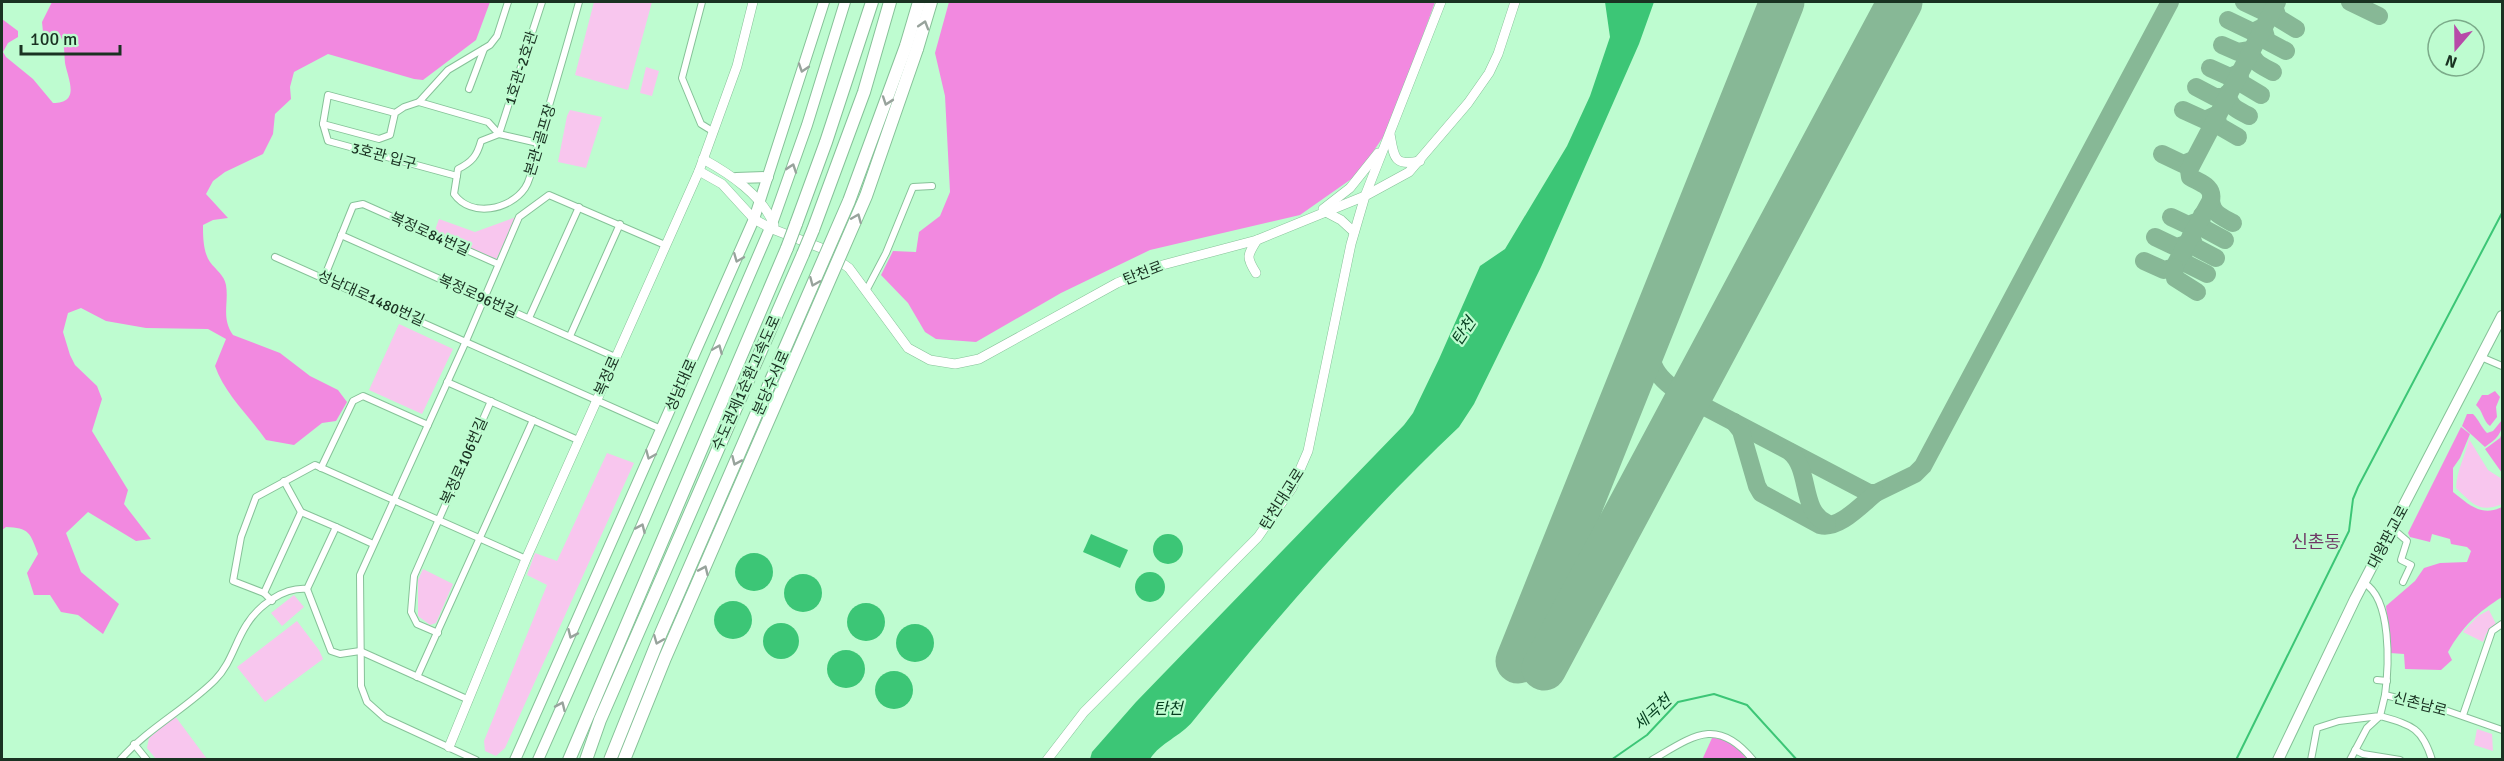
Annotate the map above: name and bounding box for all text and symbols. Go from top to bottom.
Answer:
scale bar [21,18,120,56]
north arrow [2426,18,2486,78]
one-way arrow [917,20,929,31]
text: 100 m [30,28,77,50]
street label: 1호관-2호관 [501,29,541,107]
text: N [2443,50,2460,72]
one-way arrow [798,62,811,73]
one-way arrow [881,95,894,106]
street label: 본관-골프장 [521,102,560,178]
street label: 3호관 입구 [350,139,418,173]
one-way arrow [784,164,797,174]
street label: 복정로84번길 [387,208,473,260]
one-way arrow [850,213,862,224]
one-way arrow [733,251,745,262]
street label: 탄천로 [1120,257,1166,289]
street label: 성남대로1480번길 [315,266,427,330]
street label: 복정로96번길 [435,270,521,322]
one-way arrow [810,276,822,287]
water label: 탄천 [1447,312,1482,349]
street label: 수도권제1순환고속도로 [708,313,784,453]
one-way arrow [711,344,723,355]
street label: 분당수서로 [749,348,793,418]
street label: 복정로 [590,353,624,399]
street label: 성남대로 [662,356,700,414]
street label: 복정로106번길 [437,415,491,507]
one-way arrow [645,449,657,460]
one-way arrow [732,455,744,466]
street label: 탄천대교로 [1256,465,1308,533]
street label: 대왕판교로 [2364,502,2412,572]
one-way arrow [634,523,646,534]
district label: 신촌동 [2291,531,2341,553]
one-way arrow [696,565,708,576]
one-way arrow [567,627,579,638]
one-way arrow [653,633,665,644]
street label: 신촌남로 [2391,688,2449,720]
water label: 세곡천 [1630,689,1677,735]
water label: 탄천 [1153,699,1185,719]
one-way arrow [554,701,566,712]

